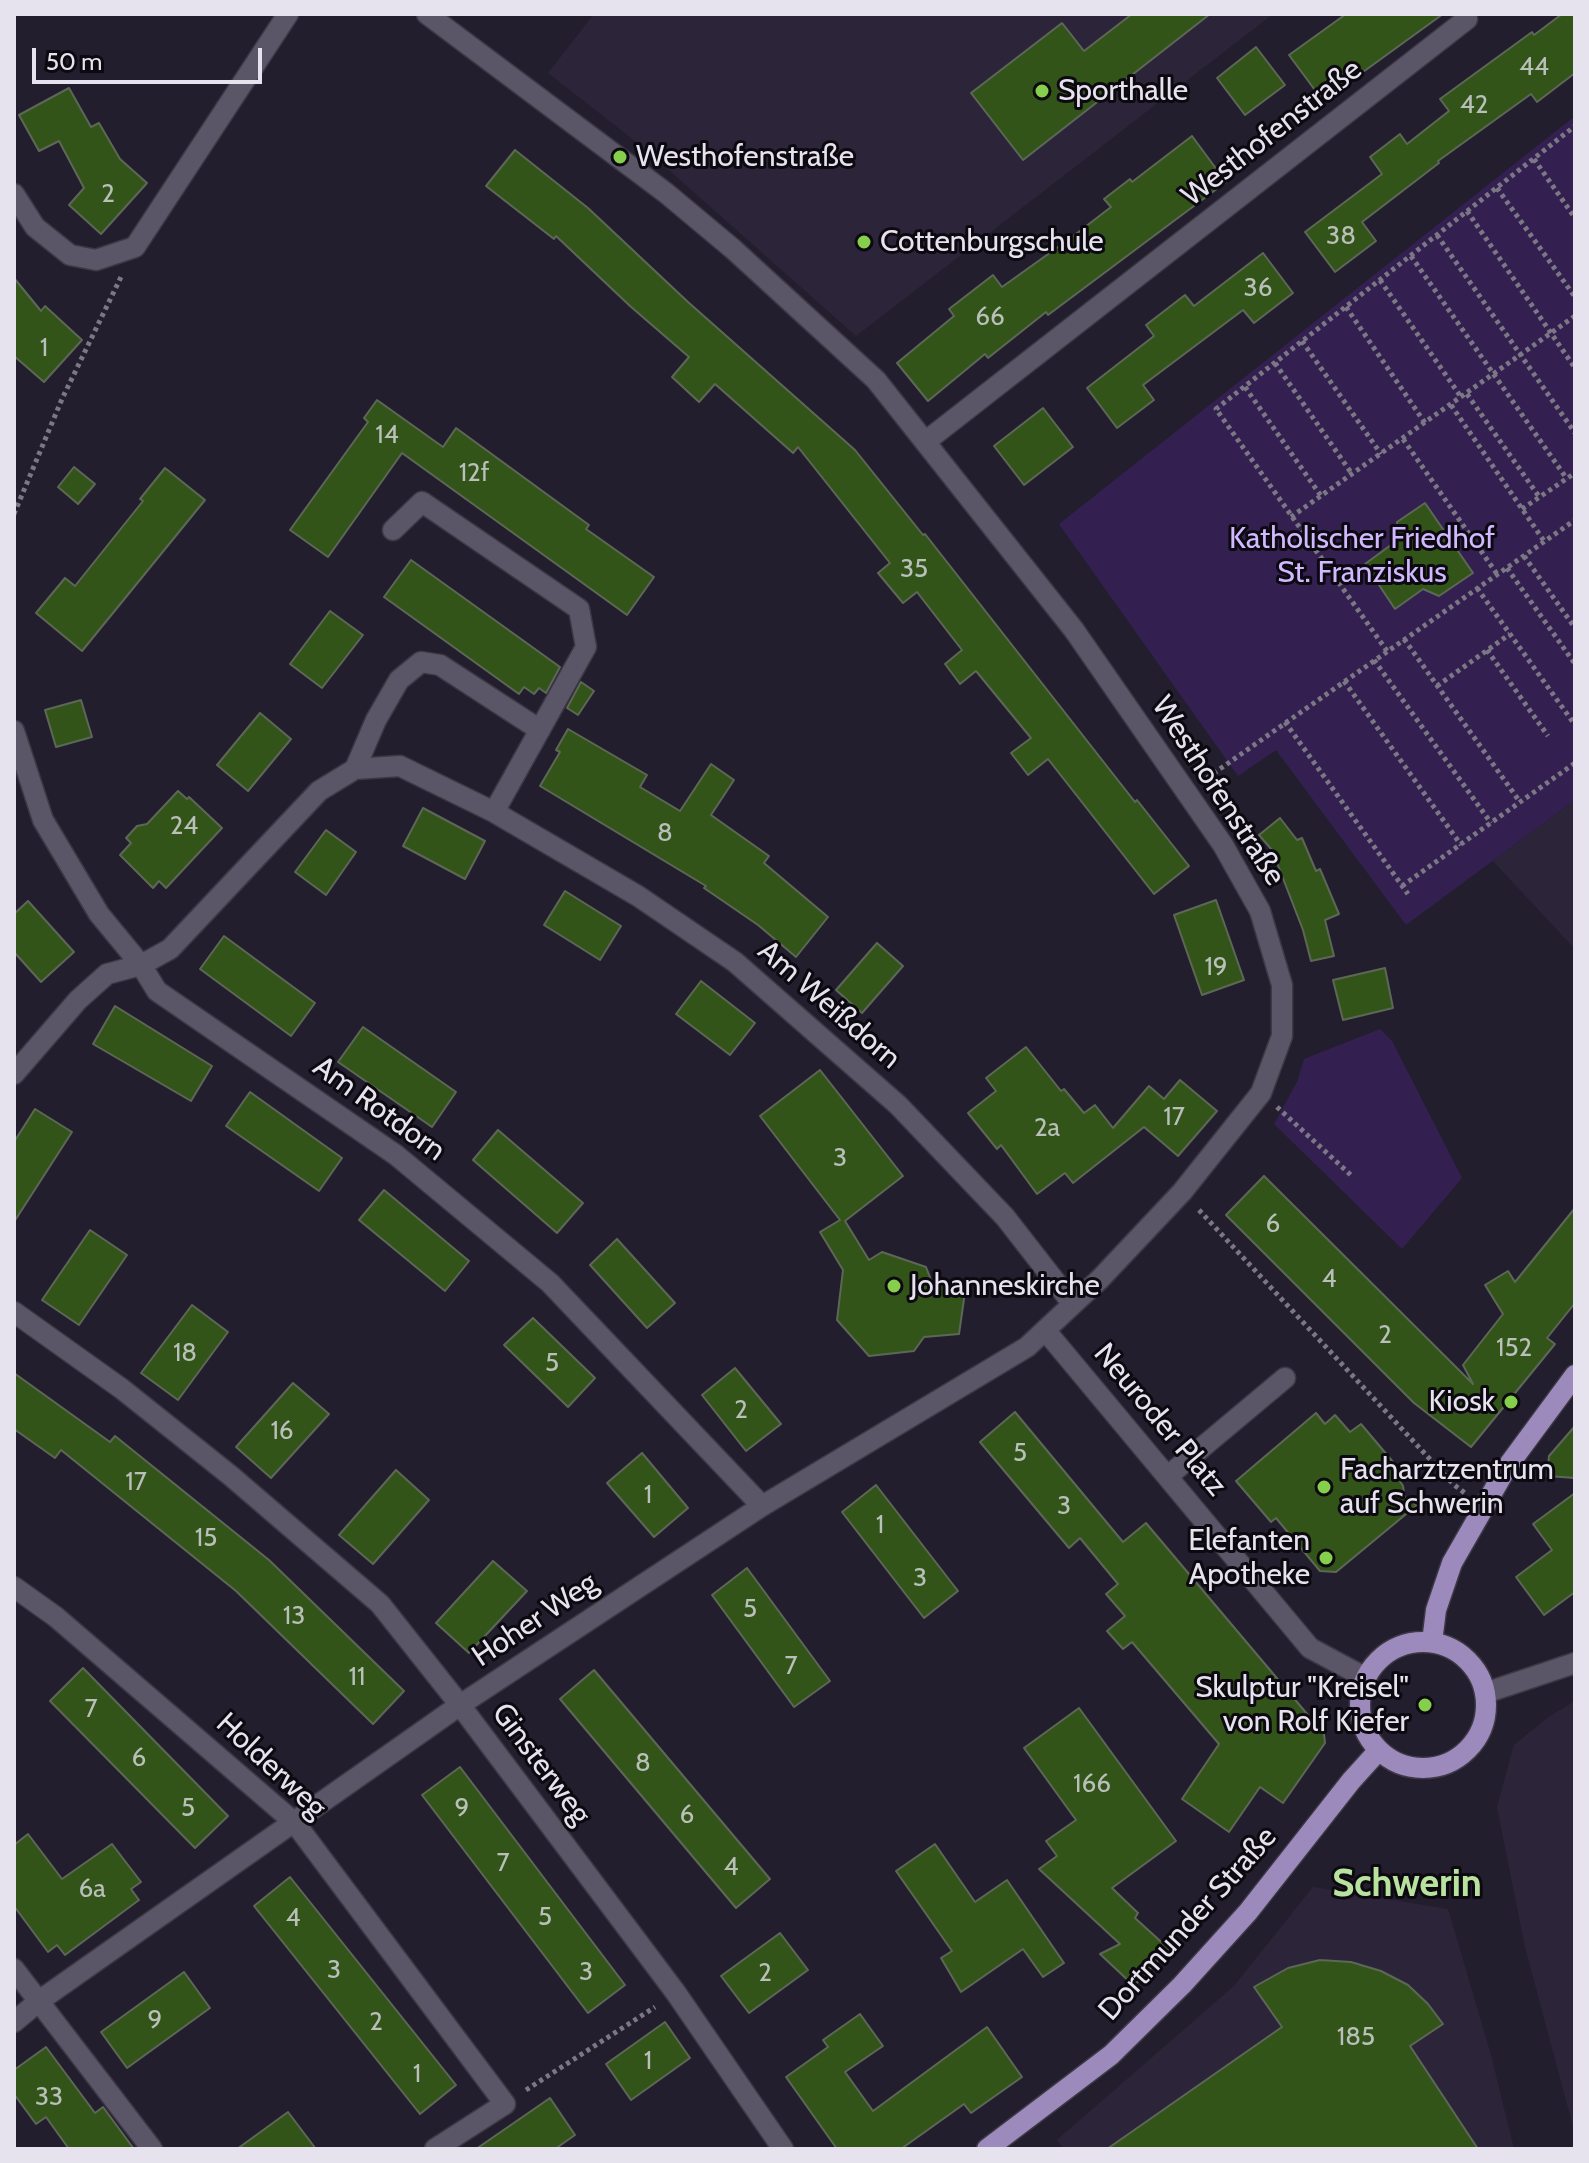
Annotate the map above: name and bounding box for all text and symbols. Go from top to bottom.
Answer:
scale bar [36,32,266,82]
text: 50 m [46,47,102,76]
house number: 44 [1519,51,1549,83]
street label: Westhofenstraße [1175,52,1369,214]
place label: Sporthalle [1058,73,1188,109]
marker: Sporthalle [1033,82,1051,100]
house number: 42 [1460,89,1488,121]
place label: Westhofenstraße [636,139,854,175]
marker: Westhofenstraße [611,148,629,166]
house number: 2 [101,178,115,210]
house number: 38 [1326,220,1356,252]
place label: Cottenburgschule [880,224,1103,260]
marker: Cottenburgschule [855,233,873,251]
house number: 36 [1244,272,1272,304]
house number: 66 [975,301,1005,333]
house number: 1 [40,332,48,364]
house number: 14 [375,419,399,451]
house number: 12f [459,457,489,489]
park label: Katholischer Friedhof St. Franziskus [1229,521,1495,592]
house number: 35 [900,553,928,585]
street label: Westhofenstraße [1143,690,1293,892]
house number: 24 [170,810,198,842]
house number: 8 [657,817,673,849]
street label: Am Weißdorn [750,933,908,1077]
house number: 19 [1204,951,1228,983]
street label: Am Rotdorn [306,1049,452,1169]
house number: 17 [1163,1101,1185,1133]
house number: 2a [1034,1112,1060,1144]
house number: 3 [833,1142,847,1174]
house number: 6 [1266,1208,1280,1240]
house number: 4 [1321,1263,1337,1295]
place label: Johanneskirche [910,1268,1100,1304]
marker: Johanneskirche [885,1277,903,1295]
house number: 2 [1378,1319,1392,1351]
house number: 152 [1496,1332,1532,1364]
street label: Neuroder Platz [1086,1336,1234,1504]
house number: 18 [173,1337,197,1369]
house number: 5 [545,1347,559,1379]
place label: Kiosk [1429,1384,1495,1420]
marker: Kiosk [1502,1393,1520,1411]
house number: 2 [734,1394,748,1426]
house number: 16 [270,1415,294,1447]
house number: 5 [1013,1437,1027,1469]
place label: Facharztzentrum auf Schwerin [1340,1452,1554,1522]
house number: 17 [125,1466,147,1498]
marker: Facharztzentrum auf Schwerin [1315,1478,1333,1496]
house number: 1 [644,1479,652,1511]
house number: 3 [1057,1490,1071,1522]
house number: 1 [876,1509,884,1541]
house number: 15 [195,1522,217,1554]
place label: Elefanten Apotheke [1188,1523,1310,1594]
marker: Elefanten Apotheke [1317,1549,1335,1567]
house number: 3 [913,1562,927,1594]
street label: Hoher Weg [466,1565,604,1675]
house number: 5 [743,1593,757,1625]
house number: 13 [283,1600,305,1632]
house number: 7 [784,1650,798,1682]
house number: 11 [349,1661,365,1693]
place label: Skulptur "Kreisel" von Rolf Kiefer [1195,1670,1409,1740]
house number: 7 [84,1693,98,1725]
street label: Ginsterweg [484,1696,598,1832]
marker: Skulptur "Kreisel" von Rolf Kiefer [1416,1696,1434,1714]
street label: Holderweg [208,1706,334,1826]
house number: 6 [132,1742,146,1774]
house number: 8 [635,1747,651,1779]
house number: 166 [1073,1768,1111,1800]
house number: 5 [181,1792,195,1824]
house number: 9 [455,1792,469,1824]
house number: 6 [680,1799,694,1831]
street label: Dortmunder Straße [1092,1820,1284,2028]
house number: 7 [496,1847,510,1879]
house number: 4 [723,1851,739,1883]
district label: Schwerin [1332,1862,1482,1908]
house number: 6a [78,1873,106,1905]
house number: 5 [538,1901,552,1933]
house number: 4 [285,1902,301,1934]
house number: 3 [327,1954,341,1986]
house number: 3 [579,1956,593,1988]
house number: 2 [758,1957,772,1989]
house number: 9 [148,2004,162,2036]
house number: 2 [369,2006,383,2038]
house number: 185 [1337,2021,1375,2053]
house number: 1 [644,2045,652,2077]
house number: 1 [413,2058,421,2090]
house number: 33 [35,2081,63,2113]

